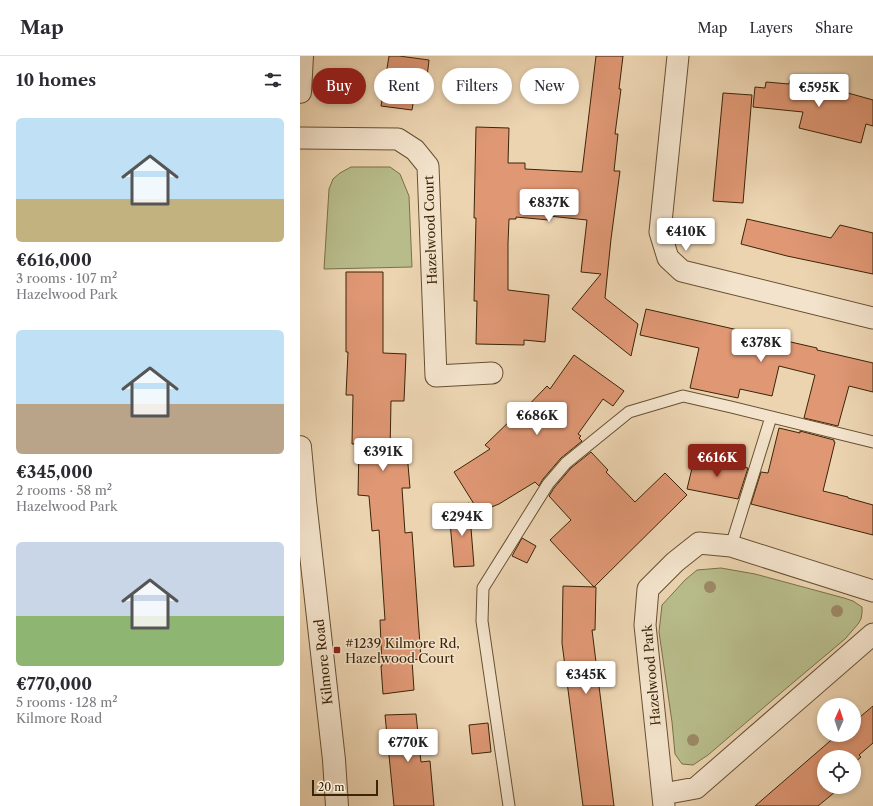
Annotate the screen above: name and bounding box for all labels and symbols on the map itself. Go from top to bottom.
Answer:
pin: €595K [791,74,847,108]
street label: Hazelwood Court [420,175,440,285]
pin: €837K [521,189,577,223]
pin: €410K [658,218,714,252]
pin: €378K [733,329,789,363]
pin: €686K [509,402,565,436]
pin: €391K [355,438,411,472]
pin: €616K [689,444,745,478]
pin: €294K [434,503,490,537]
street label: Kilmore Road [311,618,335,706]
street label: Hazelwood Park [639,623,663,726]
place label: #1239 Kilmore Rd, Hazelwood Court [345,635,460,666]
marker: #1239 Kilmore Rd, Hazelwood Court [332,645,342,655]
pin: €345K [558,661,614,695]
north arrow [817,698,861,742]
pin: €770K [380,729,436,763]
scale bar [312,778,378,797]

